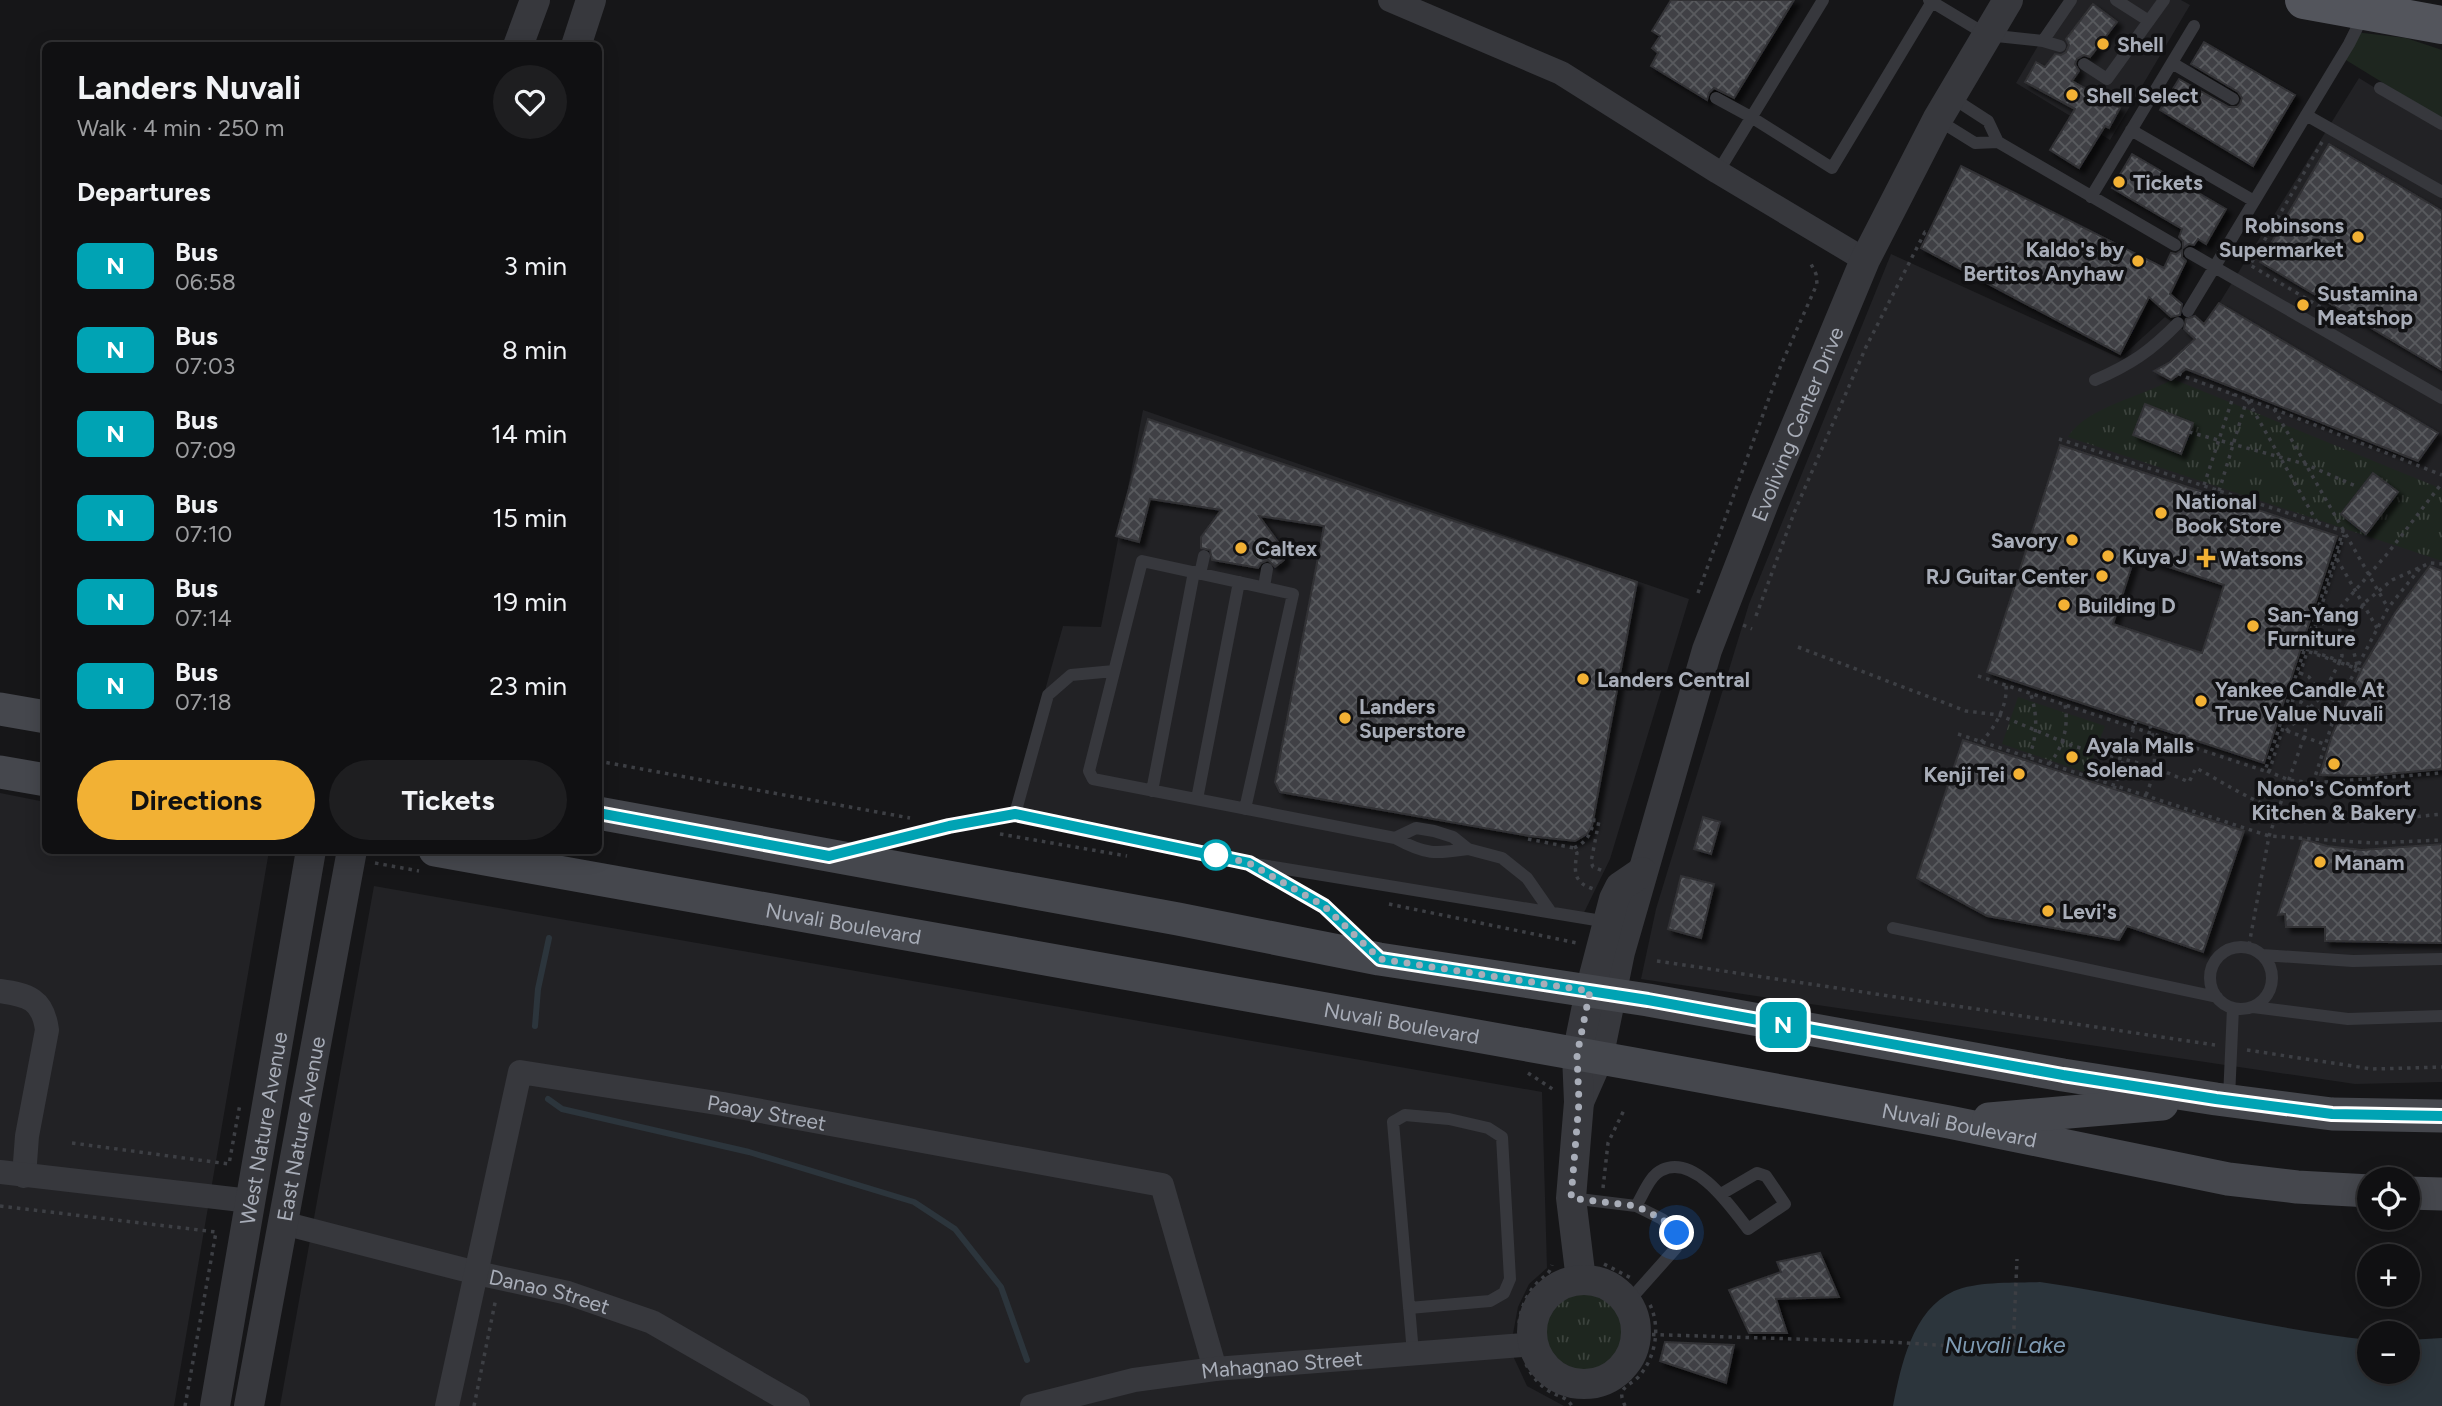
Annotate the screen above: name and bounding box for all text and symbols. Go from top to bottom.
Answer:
place label: Shell [2117,32,2164,57]
marker: Shell [2095,36,2111,52]
button: heart [493,65,567,139]
text: Landers Nuvali [77,68,301,107]
place label: Shell Select [2086,83,2199,108]
marker: Shell Select [2064,87,2080,103]
text: Walk · 4 min · 250 m [77,114,284,142]
place label: Tickets [2133,170,2203,195]
marker: Tickets [2111,174,2127,190]
text: Departures [77,176,211,208]
place label: Robinsons Supermarket [2219,213,2344,262]
marker: Robinsons Supermarket [2350,229,2366,245]
text: Bus [175,236,218,268]
place label: Kaldo's by Bertitos Anyhaw [1963,237,2125,286]
text: 3 min [504,250,567,282]
text: N [106,251,125,280]
marker: Kaldo's by Bertitos Anyhaw [2130,253,2146,269]
text: 06:58 [175,268,236,296]
place label: Sustamina Meatshop [2317,281,2418,330]
marker: Sustamina Meatshop [2295,297,2311,313]
text: Bus [175,320,218,352]
street label: Evoliving Center Drive [1746,323,1848,525]
text: 8 min [502,334,567,366]
text: N [106,335,125,364]
text: 07:03 [175,352,235,380]
text: Bus [175,404,218,436]
text: 14 min [491,418,567,450]
text: N [106,419,125,448]
text: 07:09 [175,436,236,464]
text: Bus [175,488,218,520]
place label: National Book Store [2175,489,2282,538]
text: 15 min [492,502,567,534]
text: N [106,503,125,532]
marker: National Book Store [2153,505,2169,521]
text: 07:10 [175,520,232,548]
place label: Savory [1991,528,2059,553]
marker: Savory [2064,532,2080,548]
place label: Caltex [1255,536,1318,561]
marker: Caltex [1233,540,1249,556]
place label: Kuya J [2122,544,2187,569]
place label: Watsons [2220,546,2303,571]
marker: Kuya J [2100,548,2116,564]
marker: Watsons [2198,550,2214,566]
place label: RJ Guitar Center [1926,564,2088,589]
marker: RJ Guitar Center [2094,568,2110,584]
text: Bus [175,572,218,604]
text: 19 min [492,586,567,618]
text: N [106,587,125,616]
place label: Building D [2078,593,2176,618]
marker: Building D [2056,597,2072,613]
place label: San-Yang Furniture [2267,602,2359,651]
text: 07:14 [175,604,232,632]
marker: San-Yang Furniture [2245,618,2261,634]
text: Bus [175,656,218,688]
place label: Landers Central [1597,667,1750,692]
text: 23 min [489,670,567,702]
text: N [106,671,125,700]
marker: Landers Central [1575,671,1591,687]
place label: Yankee Candle At True Value Nuvali [2215,677,2385,726]
text: 07:18 [175,688,232,716]
marker: Yankee Candle At True Value Nuvali [2193,693,2209,709]
place label: Landers Superstore [1359,694,1466,743]
marker: Landers Superstore [1337,710,1353,726]
place label: Ayala Malls Solenad [2086,733,2194,782]
marker: Ayala Malls Solenad [2064,749,2080,765]
marker: Nono's Comfort Kitchen & Bakery [2326,756,2342,772]
button: Directions [77,760,315,840]
button: Tickets [329,760,567,840]
place label: Kenji Tei [1923,762,2005,787]
marker: Kenji Tei [2011,766,2027,782]
place label: Nono's Comfort Kitchen & Bakery [2252,776,2417,825]
unlabelled marker [1201,840,1231,870]
place label: Manam [2334,850,2405,875]
marker: Manam [2312,854,2328,870]
street label: Nuvali Boulevard [764,897,923,949]
place label: Levi's [2062,899,2117,924]
marker: Levi's [2040,903,2056,919]
street label: Nuvali Boulevard [1322,996,1481,1049]
line badge: N [1760,1002,1806,1048]
text: N [1774,1010,1792,1039]
street label: West Nature Avenue [234,1030,292,1226]
street label: East Nature Avenue [271,1034,330,1223]
street label: Paoay Street [706,1089,828,1135]
street label: Nuvali Boulevard [1880,1097,2039,1152]
map controls [2357,1167,2420,1384]
button: locate [2357,1167,2420,1230]
your location [1659,1215,1694,1250]
button: + [2357,1244,2420,1307]
street label: Danao Street [487,1264,613,1319]
button: − [2357,1321,2420,1384]
water label: Nuvali Lake [1945,1331,2066,1359]
street label: Mahagnao Street [1199,1345,1364,1383]

